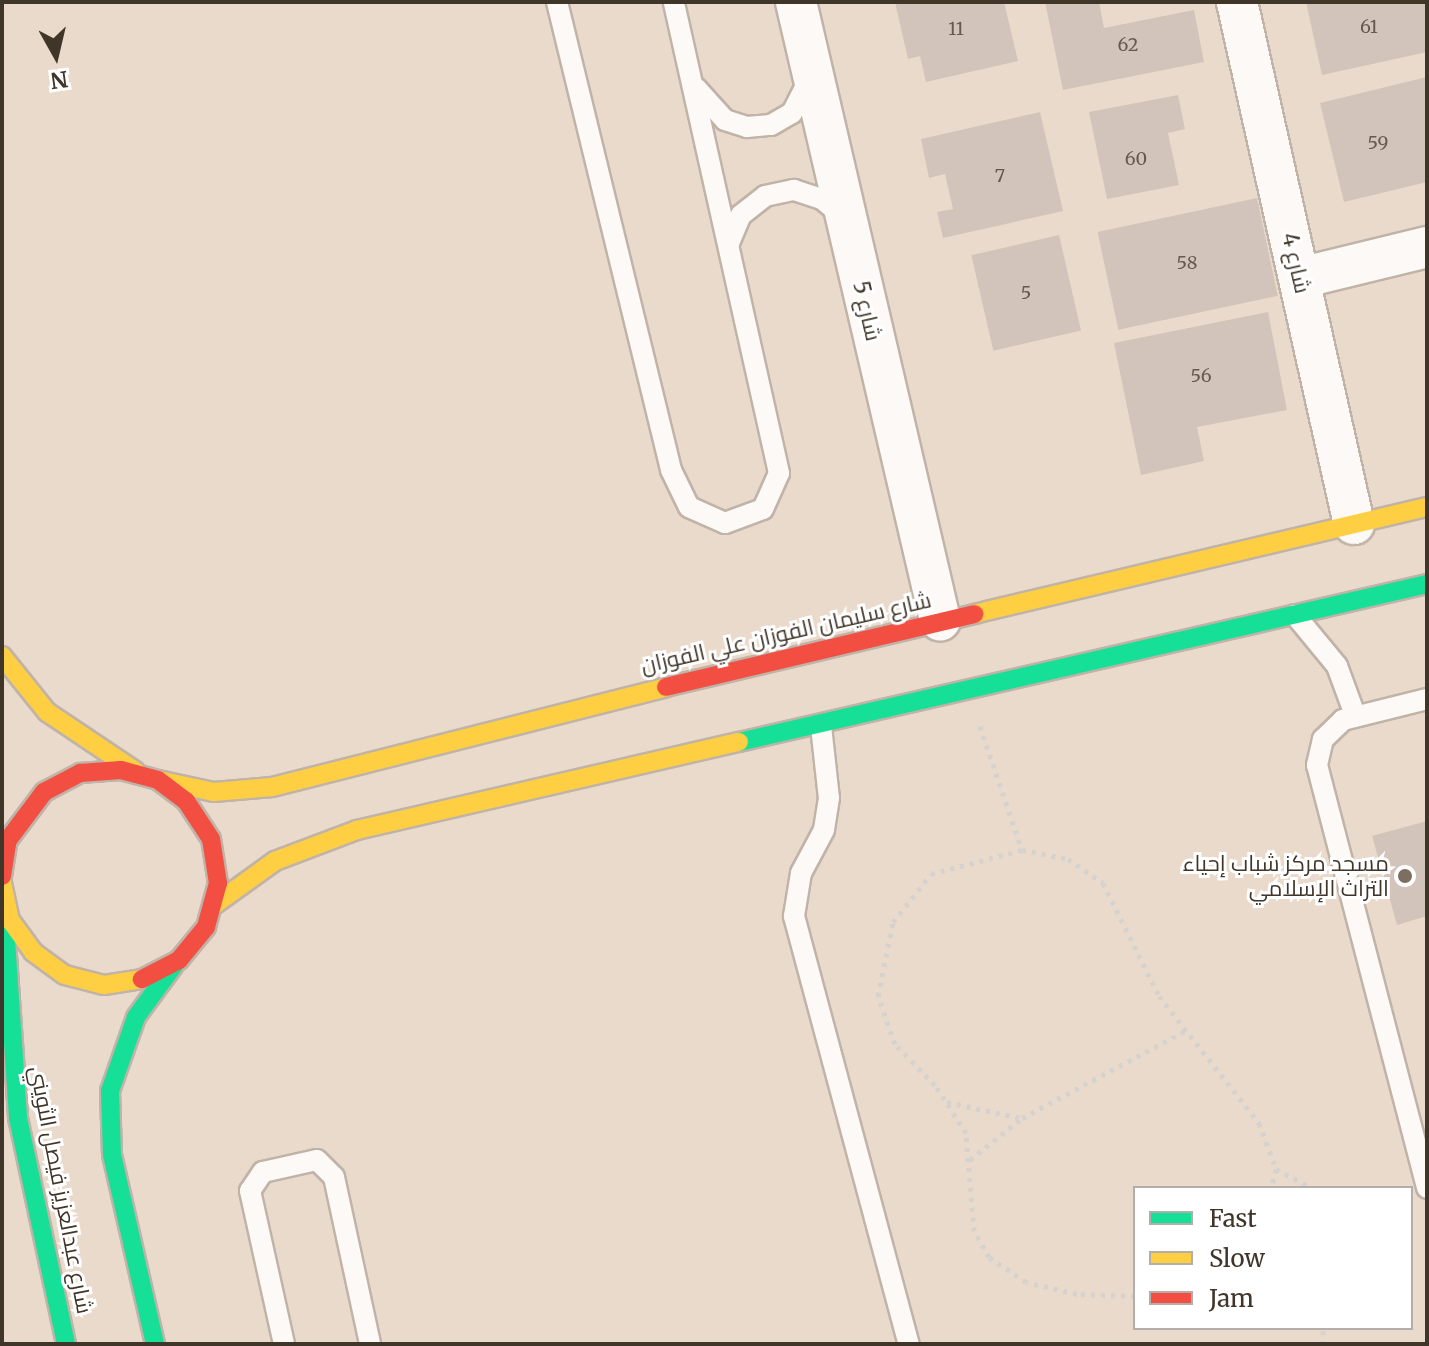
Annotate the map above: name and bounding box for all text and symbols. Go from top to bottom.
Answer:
north arrow [16,16,96,96]
house number: 61 [1360,16,1378,38]
house number: 11 [948,18,964,40]
house number: 62 [1118,34,1138,56]
text: N [49,65,70,95]
house number: 59 [1368,132,1388,154]
house number: 60 [1125,148,1147,170]
house number: 7 [995,165,1005,187]
street label: شارع 4 [1276,230,1316,296]
house number: 58 [1177,252,1197,274]
street label: شارع 5 [847,278,887,344]
house number: 5 [1021,282,1031,304]
house number: 56 [1190,365,1212,387]
street label: شارع سليمان الفوزان علي الفوزان [638,587,934,679]
place label: مسجد مركز شباب إحياء التراث الإسلامي [1183,850,1389,902]
marker: مسجد مركز شباب إحياء التراث الإسلامي [1396,867,1414,885]
street label: شارع عبدالعزيز فيصل الثويني [24,1064,98,1316]
legend [1133,1186,1413,1330]
text: Fast [1209,1203,1257,1234]
text: Slow [1209,1243,1265,1274]
text: Jam [1209,1283,1254,1314]

